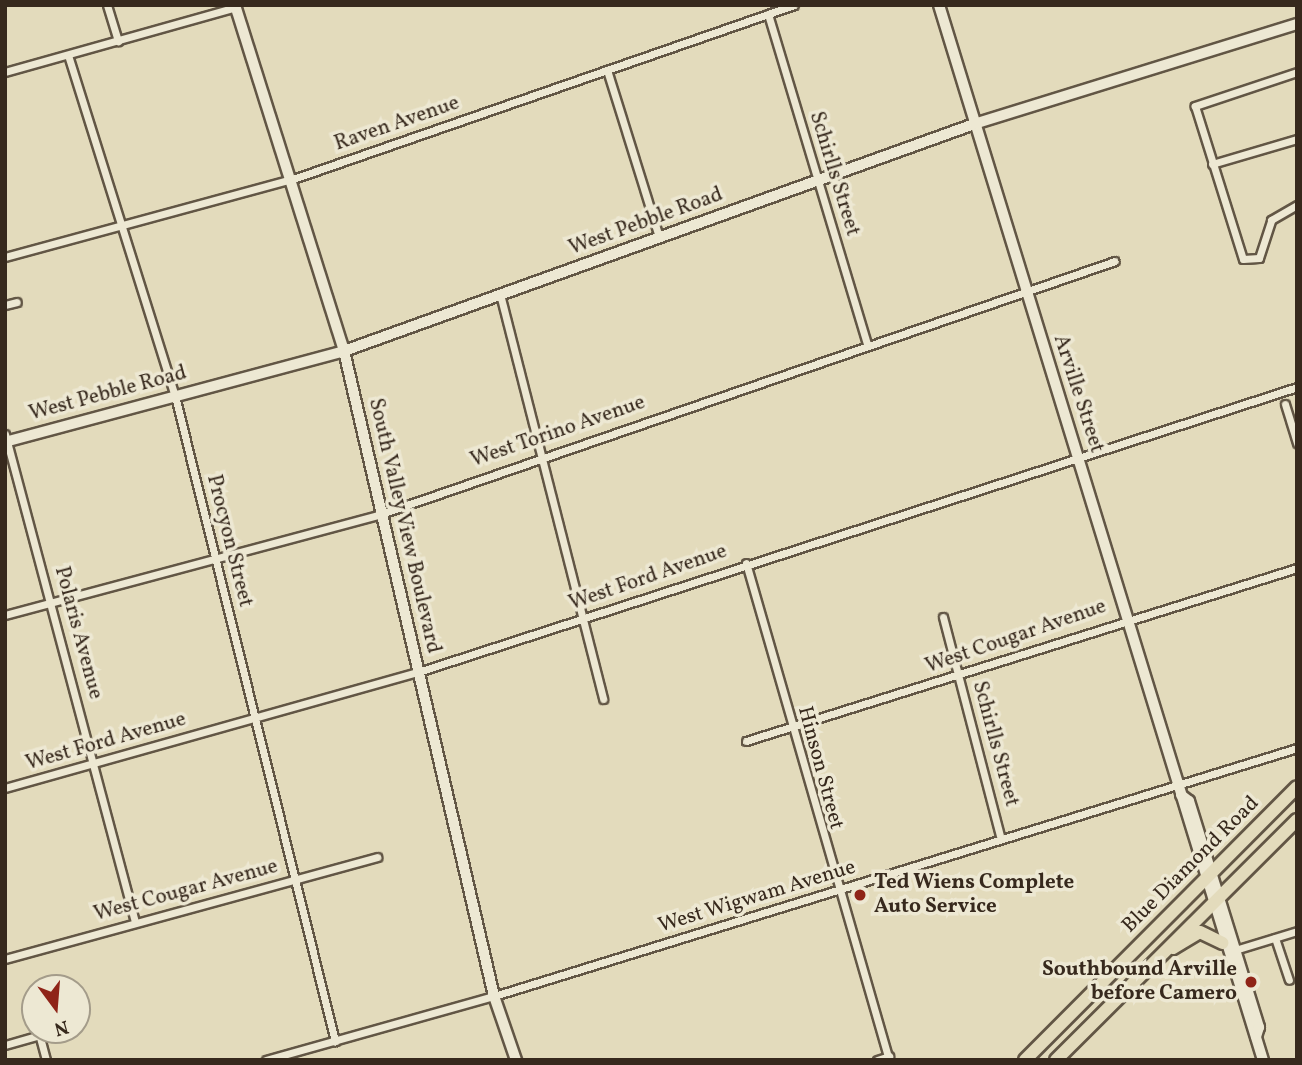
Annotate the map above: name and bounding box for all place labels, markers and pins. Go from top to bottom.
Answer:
place label: Ted Wiens Complete Auto Service [874,870,1075,920]
marker: Ted Wiens Complete Auto Service [852,887,868,903]
place label: Southbound Arville before Camero [1042,957,1237,1007]
marker: Southbound Arville before Camero [1243,974,1259,990]

